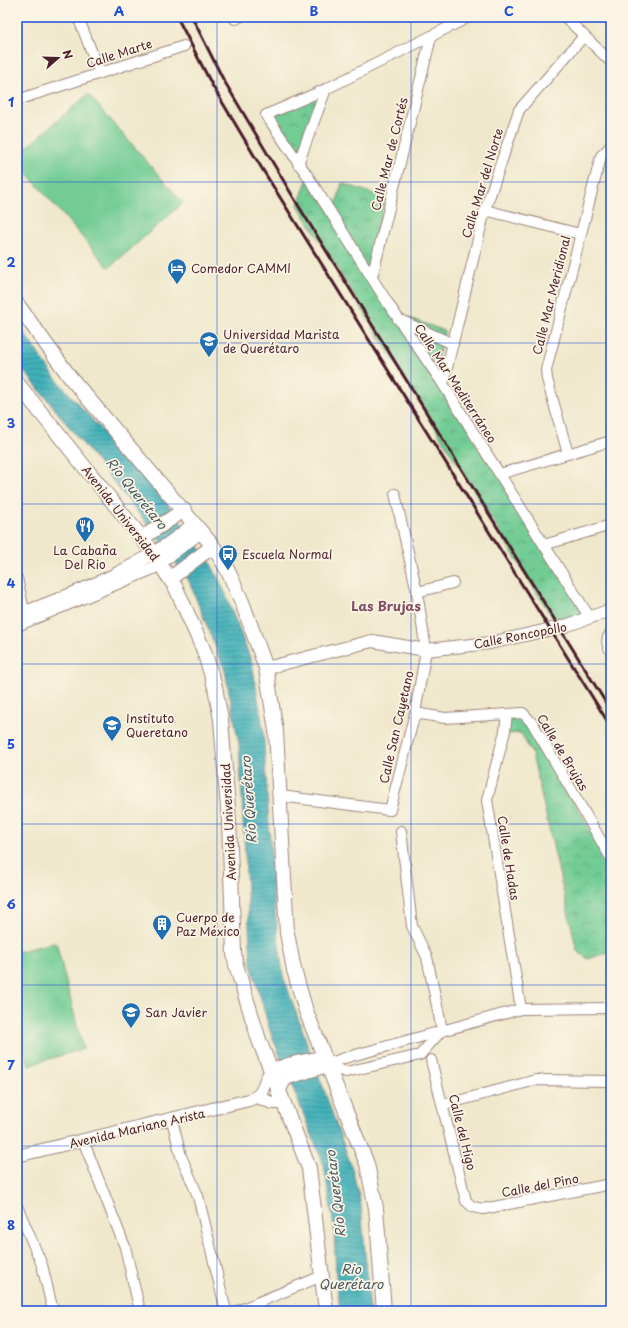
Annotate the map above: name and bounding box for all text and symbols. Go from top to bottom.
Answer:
text: A [114,1,124,20]
text: B [310,1,319,20]
text: C [504,1,514,20]
street label: Calle Marte [84,34,154,72]
north arrow [38,38,78,78]
text: N [58,47,77,62]
text: 1 [8,92,14,111]
street label: Calle Mar de Cortés [366,95,412,212]
street label: Calle Mar del Norte [457,126,507,240]
street label: Calle Mar Meridional [527,234,575,356]
text: 2 [6,252,16,271]
hotel icon: Comedor CAMMI [166,257,188,285]
place label: Comedor CAMMI [191,259,291,277]
street label: Calle Mar Mediterráneo [411,320,502,446]
place label: Universidad Marista de Querétaro [223,325,340,357]
school or university icon: Universidad Marista de Querétaro [198,330,220,358]
text: 3 [7,413,16,432]
water label: Río Querétaro [102,453,172,534]
street label: Avenida Universidad [78,461,165,565]
restaurant icon: La Cabaña Del Rio [74,515,96,543]
place label: La Cabaña Del Rio [53,541,117,573]
bus stop icon: Escuela Normal [217,543,239,571]
place label: Escuela Normal [242,545,332,563]
text: 4 [7,573,16,592]
district label: Las Brujas [351,596,421,615]
street label: Calle Roncopollo [472,617,568,653]
street label: Calle San Cayetano [374,669,418,785]
place label: Instituto Queretano [126,709,188,741]
street label: Calle de Brujas [533,710,593,794]
school or university icon: Instituto Queretano [101,714,123,742]
text: 5 [7,734,15,753]
water label: Río Querétaro [235,755,261,844]
street label: Avenida Universidad [216,762,240,881]
street label: Calle de Hadas [493,814,525,902]
text: 6 [6,894,16,913]
place label: Cuerpo de Paz México [176,908,240,940]
building icon: Cuerpo de Paz México [151,913,173,941]
school or university icon: San Javier [120,1001,142,1029]
place label: San Javier [145,1003,207,1021]
text: 7 [7,1055,15,1074]
street label: Calle del Higo [445,1092,481,1172]
street label: Avenida Mariano Arista [67,1103,207,1152]
water label: Río Querétaro [320,1149,350,1239]
street label: Calle del Pino [500,1169,580,1201]
text: 8 [7,1215,15,1234]
water label: Rio Querétaro [319,1259,384,1293]

